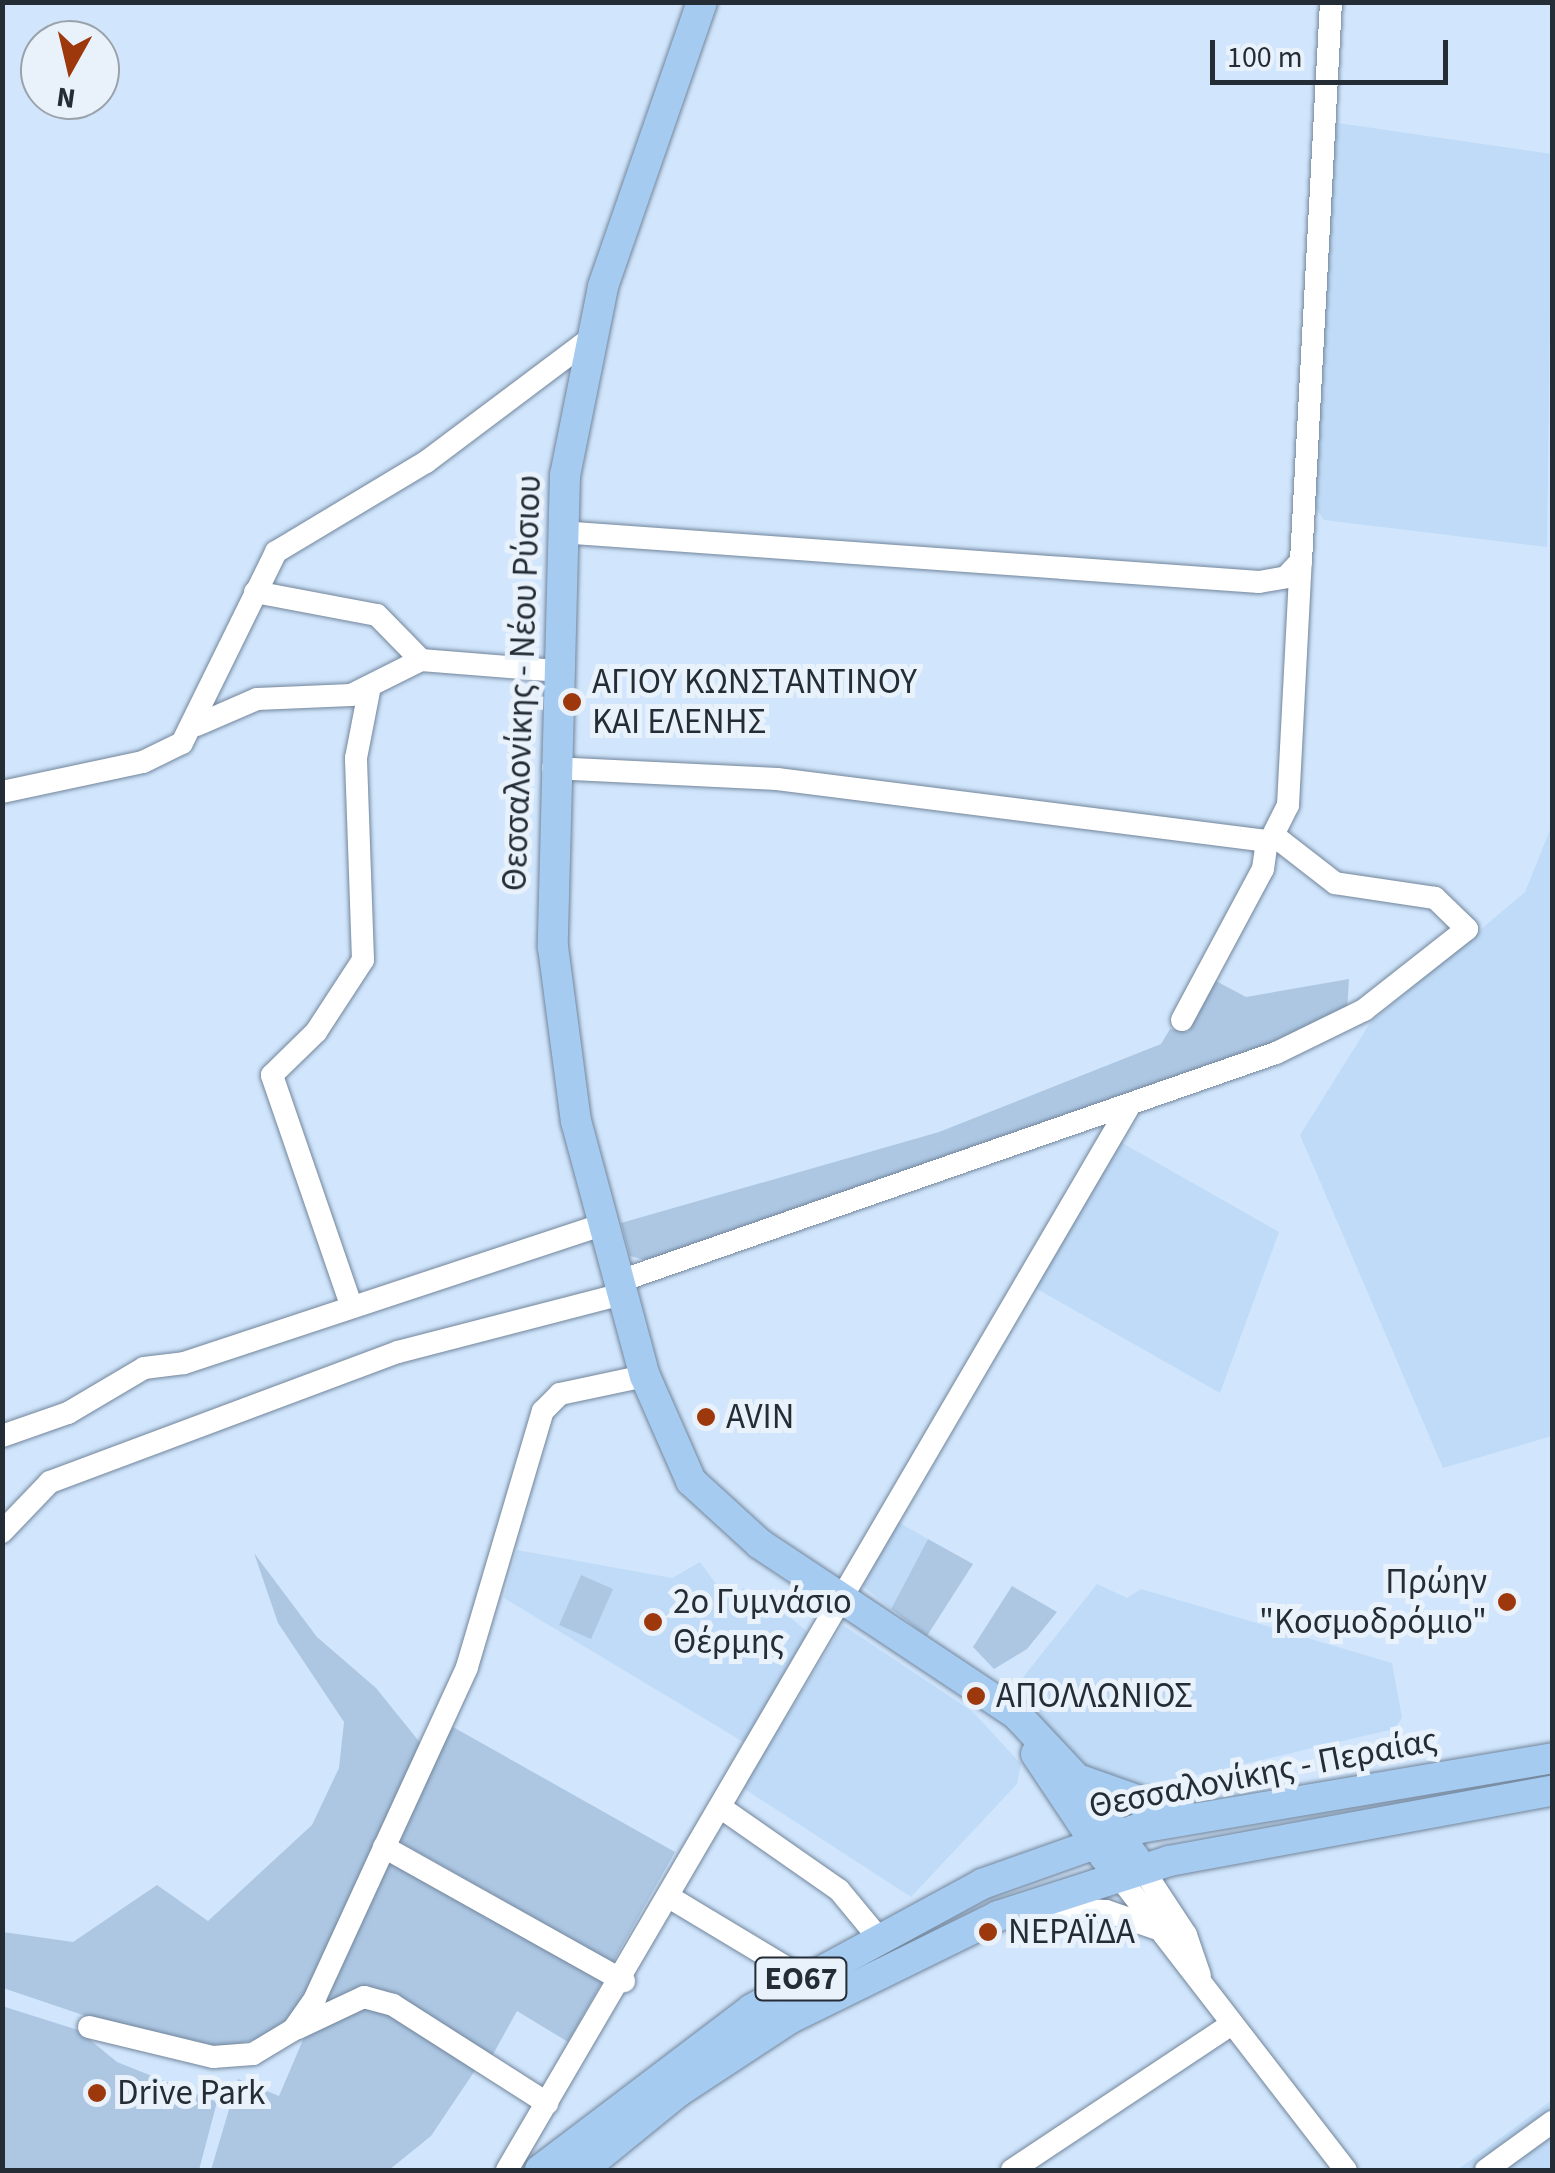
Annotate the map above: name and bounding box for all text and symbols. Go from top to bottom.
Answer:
north arrow [20,20,120,120]
scale bar [1215,20,1452,82]
text: 100 m [1227,36,1303,79]
text: N [54,77,78,119]
street label: Θεσσαλονίκης - Νέου Ρύσιου [494,474,550,892]
place label: ΑΓΙΟΥ ΚΩΝΣΤΑΝΤΙΝΟΥ ΚΑΙ ΕΛΕΝΗΣ [592,661,917,743]
marker: ΑΓΙΟΥ ΚΩΝΣΤΑΝΤΙΝΟΥ ΚΑΙ ΕΛΕΝΗΣ [561,691,583,713]
place label: AVIN [726,1396,794,1438]
marker: AVIN [695,1406,717,1428]
place label: Πρώην "Κοσμοδρόμιο" [1259,1561,1487,1643]
place label: 2ο Γυμνάσιο Θέρμης [673,1581,852,1663]
marker: Πρώην "Κοσμοδρόμιο" [1496,1591,1518,1613]
marker: 2ο Γυμνάσιο Θέρμης [642,1611,664,1633]
place label: ΑΠΟΛΛΩΝΙΟΣ [996,1675,1193,1717]
marker: ΑΠΟΛΛΩΝΙΟΣ [965,1685,987,1707]
street label: Θεσσαλονίκης - Περαίας [1085,1719,1441,1827]
place label: ΝΕΡΑΪΔΑ [1008,1911,1135,1953]
marker: ΝΕΡΑΪΔΑ [977,1921,999,1943]
road number: ΕΟ67 [754,1952,848,2006]
place label: Drive Park [117,2072,265,2114]
marker: Drive Park [86,2082,108,2104]

